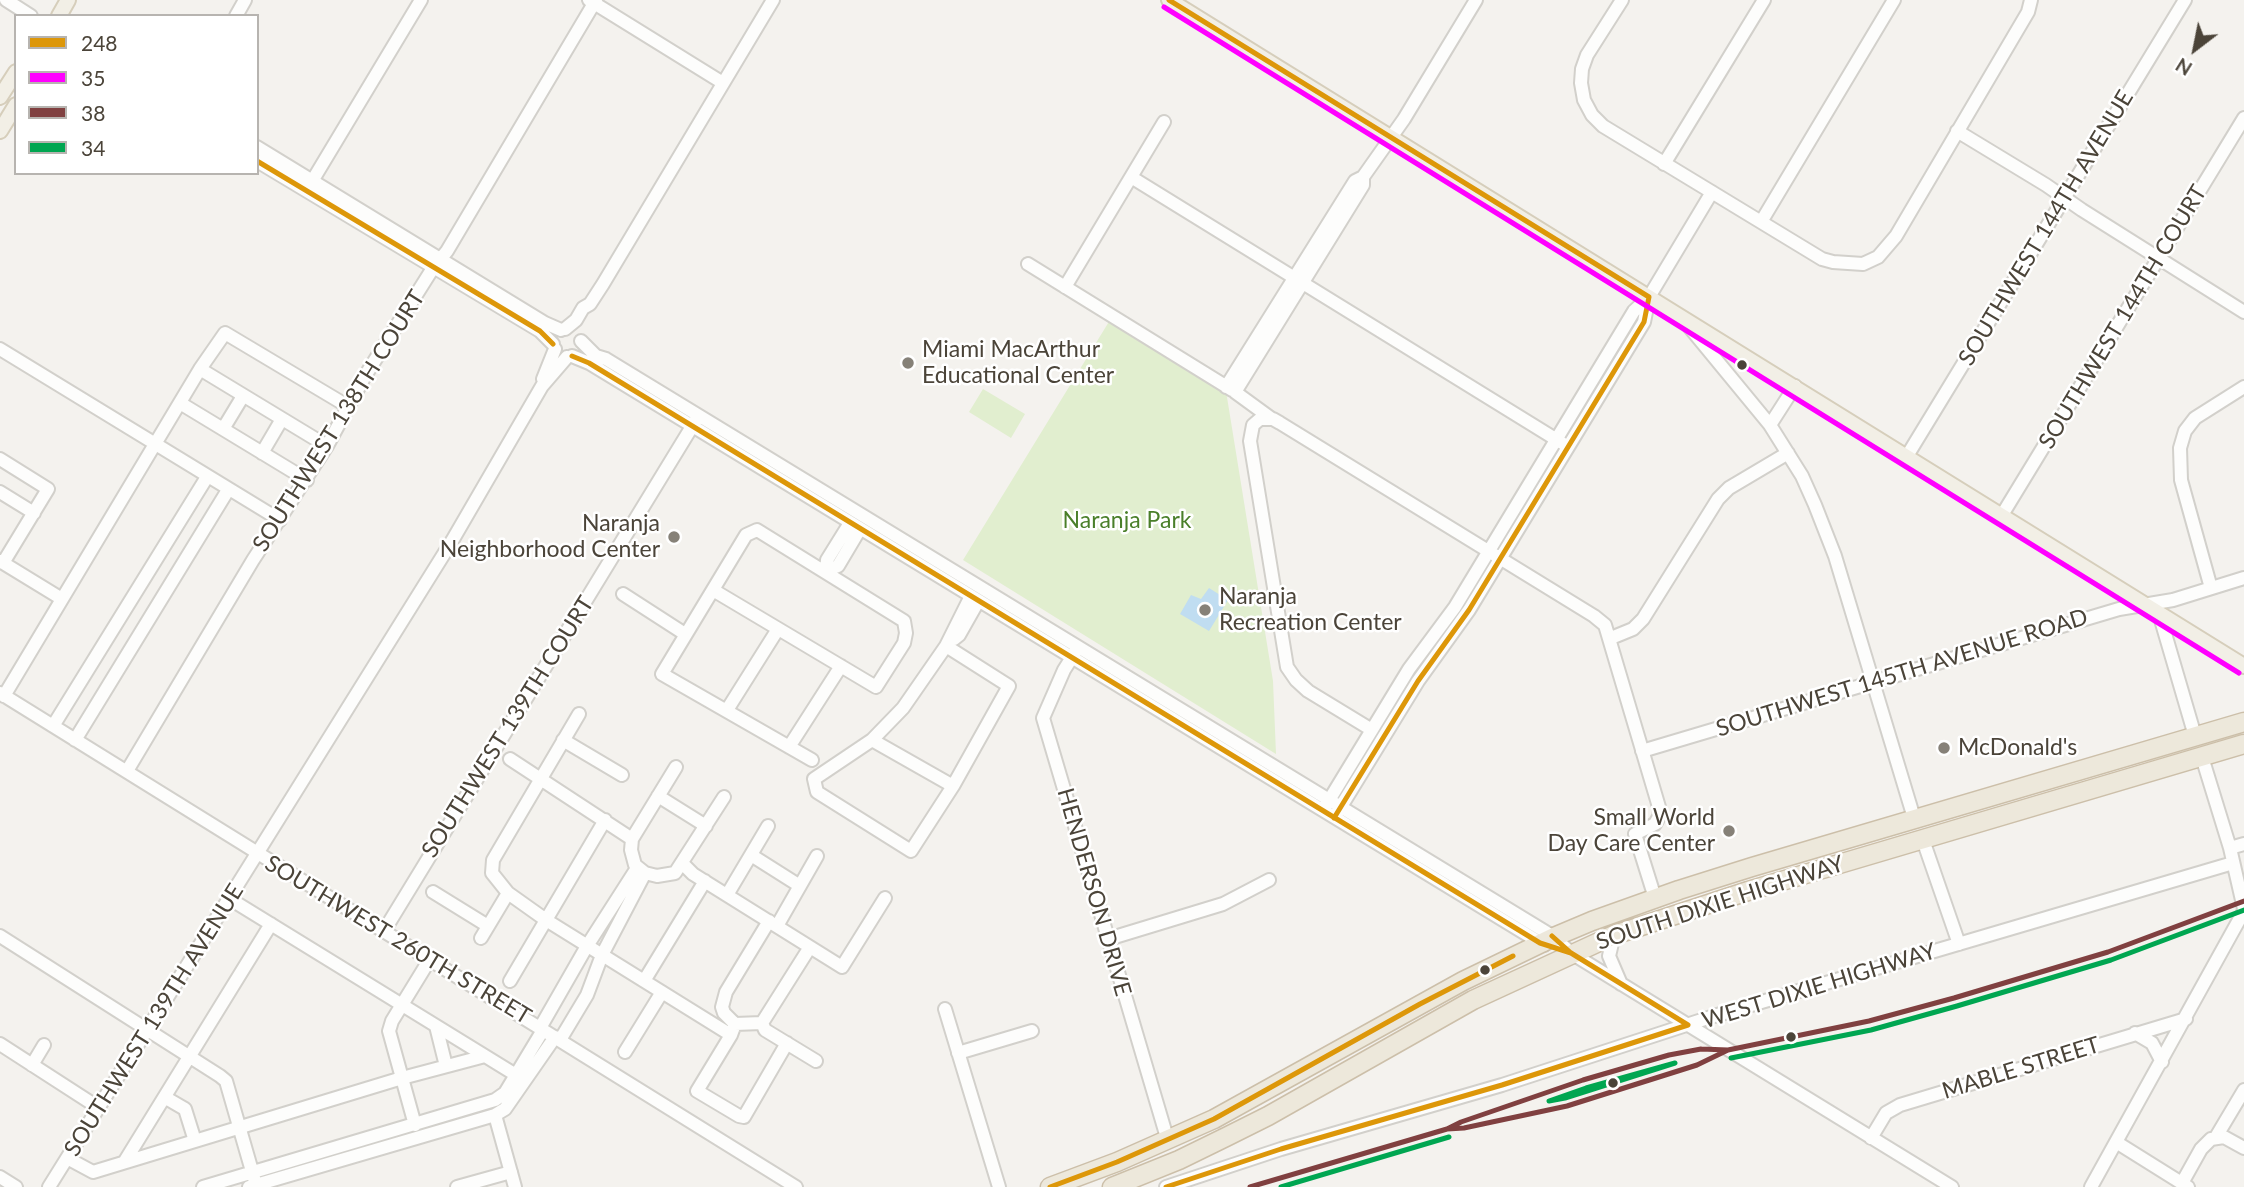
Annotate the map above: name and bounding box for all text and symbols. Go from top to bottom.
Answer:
legend [14,14,259,175]
north arrow [2160,14,2230,84]
text: 248 [81,30,118,55]
text: N [2171,54,2196,81]
text: 35 [81,65,105,90]
street label: SOUTHWEST 144TH AVENUE [1953,85,2139,371]
text: 38 [81,100,105,125]
text: 34 [81,135,105,160]
street label: SOUTHWEST 144TH COURT [2033,180,2213,454]
street label: SOUTHWEST 138TH COURT [247,285,431,557]
place label: Miami MacArthur Educational Center [922,336,1114,390]
marker: Miami MacArthur Educational Center [900,355,916,371]
unlabelled marker [1735,358,1749,372]
park label: Naranja Park [1063,507,1191,535]
place label: Naranja Neighborhood Center [440,510,660,564]
marker: Naranja Neighborhood Center [666,529,682,545]
place label: Naranja Recreation Center [1219,583,1402,637]
street label: SOUTHWEST 139TH COURT [416,591,600,863]
marker: Naranja Recreation Center [1197,602,1213,618]
street label: SOUTHWEST 145TH AVENUE ROAD [1713,603,2091,743]
place label: McDonald's [1958,734,2077,762]
marker: McDonald's [1936,740,1952,756]
street label: HENDERSON DRIVE [1051,785,1137,999]
place label: Small World Day Care Center [1548,804,1715,858]
marker: Small World Day Care Center [1721,823,1737,839]
street label: SOUTHWEST 260TH STREET [260,849,536,1031]
street label: SOUTH DIXIE HIGHWAY [1593,850,1847,956]
street label: SOUTHWEST 139TH AVENUE [59,879,249,1161]
street label: WEST DIXIE HIGHWAY [1699,937,1939,1035]
unlabelled marker [1478,963,1492,977]
unlabelled marker [1784,1030,1798,1044]
street label: MABLE STREET [1939,1031,2103,1105]
unlabelled marker [1606,1076,1620,1090]

